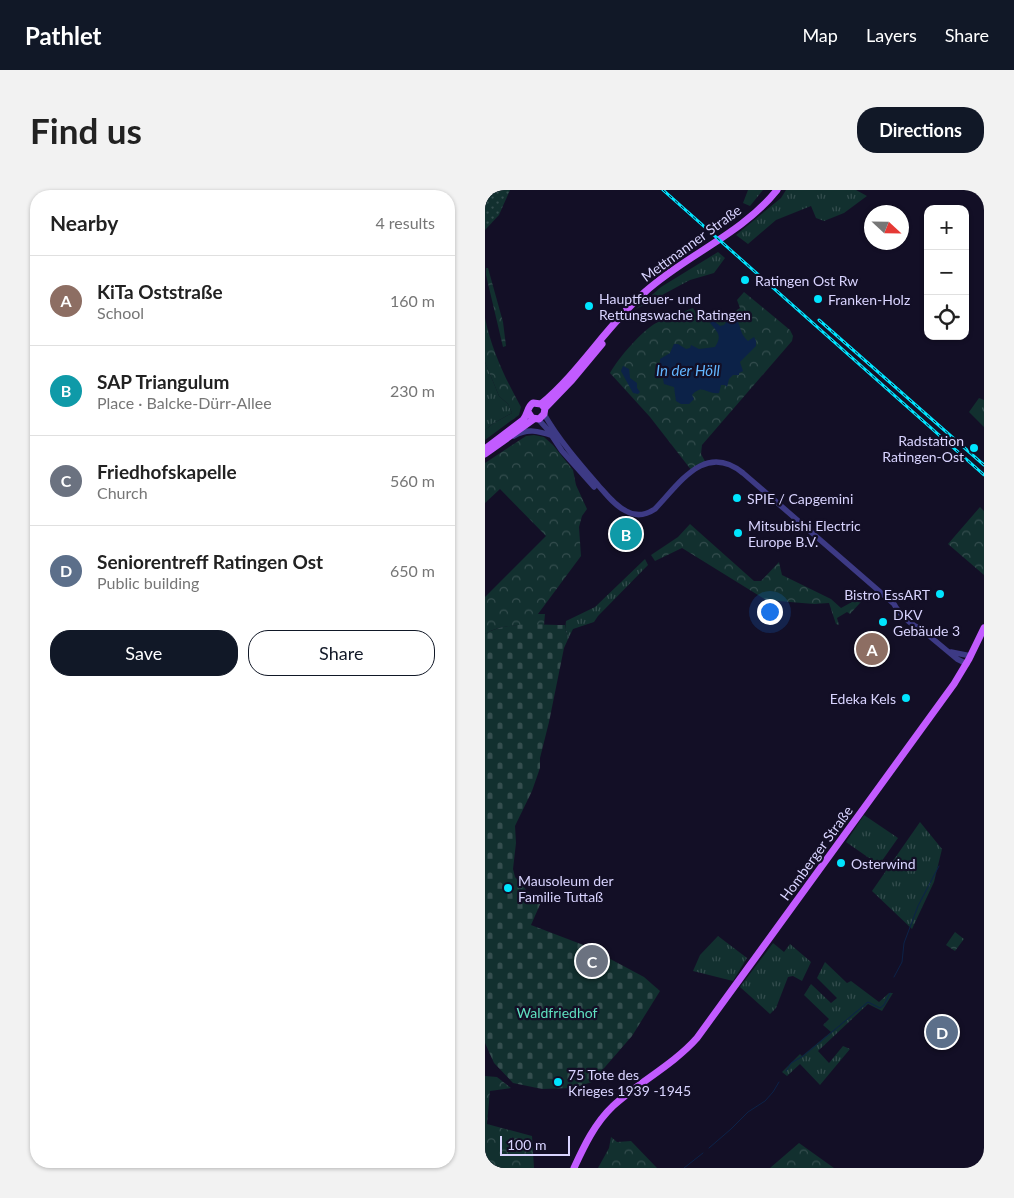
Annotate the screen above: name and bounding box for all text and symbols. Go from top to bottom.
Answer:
text: Pathlet [25,21,102,50]
text: Map [802,24,838,46]
text: Layers [866,24,917,46]
text: Share [945,24,989,46]
button: Directions [857,107,984,153]
text: Find us [30,109,142,151]
street label: Mettmanner Straße [638,201,744,285]
north arrow [864,205,909,250]
map controls [924,205,969,340]
button: + [924,205,969,250]
text: Nearby [50,210,118,235]
text: 4 results [375,213,435,232]
button: − [924,250,969,295]
place label: Ratingen Ost Rw [755,272,858,289]
marker: Ratingen Ost Rw [739,274,751,286]
text: KiTa Oststraße [97,280,223,303]
place label: Hauptfeuer- und Rettungswache Ratingen [599,290,751,323]
text: A [60,291,72,310]
text: 160 m [390,291,435,310]
place label: Franken-Holz [828,291,910,308]
marker: Franken-Holz [812,293,824,305]
button: locate [924,295,969,340]
marker: Hauptfeuer- und Rettungswache Ratingen [583,300,595,312]
text: School [97,303,144,322]
water label: In der Höll [656,361,721,379]
text: SAP Triangulum [97,370,229,393]
text: B [61,381,71,400]
text: 230 m [390,381,435,400]
text: Place · Balcke-Dürr-Allee [97,393,272,412]
place label: Radstation Ratingen-Ost [882,432,964,465]
marker: Radstation Ratingen-Ost [968,442,980,454]
text: Friedhofskapelle [97,460,237,483]
text: C [61,471,71,490]
text: 560 m [390,471,435,490]
text: Church [97,483,148,502]
place label: SPIE / Capgemini [747,490,853,507]
marker: SPIE / Capgemini [731,492,743,504]
pin: B [610,515,642,553]
place label: Mitsubishi Electric Europe B.V. [748,517,861,550]
marker: Mitsubishi Electric Europe B.V. [732,527,744,539]
text: Seniorentreff Ratingen Ost [97,550,323,573]
text: D [60,561,72,580]
text: 650 m [390,561,435,580]
text: Public building [97,573,199,592]
place label: Bistro EssART [844,586,931,603]
marker: Bistro EssART [934,588,946,600]
your location [757,599,783,625]
place label: DKV Gebäude 3 [893,606,960,639]
marker: DKV Gebäude 3 [877,616,889,628]
button: Save [50,630,238,676]
button: Share [248,630,435,676]
pin: A [856,630,888,668]
place label: Edeka Kels [830,690,896,707]
marker: Edeka Kels [900,692,912,704]
street label: Homberger Straße [776,802,856,904]
place label: Osterwind [851,855,916,872]
marker: Osterwind [835,857,847,869]
place label: Mausoleum der Familie Tuttaß [518,872,613,905]
marker: Mausoleum der Familie Tuttaß [502,882,514,894]
pin: C [576,942,608,980]
park label: Waldfriedhof [517,1004,598,1021]
pin: D [926,1013,958,1051]
place label: 75 Tote des Krieges 1939 -1945 [568,1066,691,1099]
marker: 75 Tote des Krieges 1939 -1945 [552,1076,564,1088]
scale bar [500,1133,570,1156]
text: 100 m [507,1136,546,1153]

